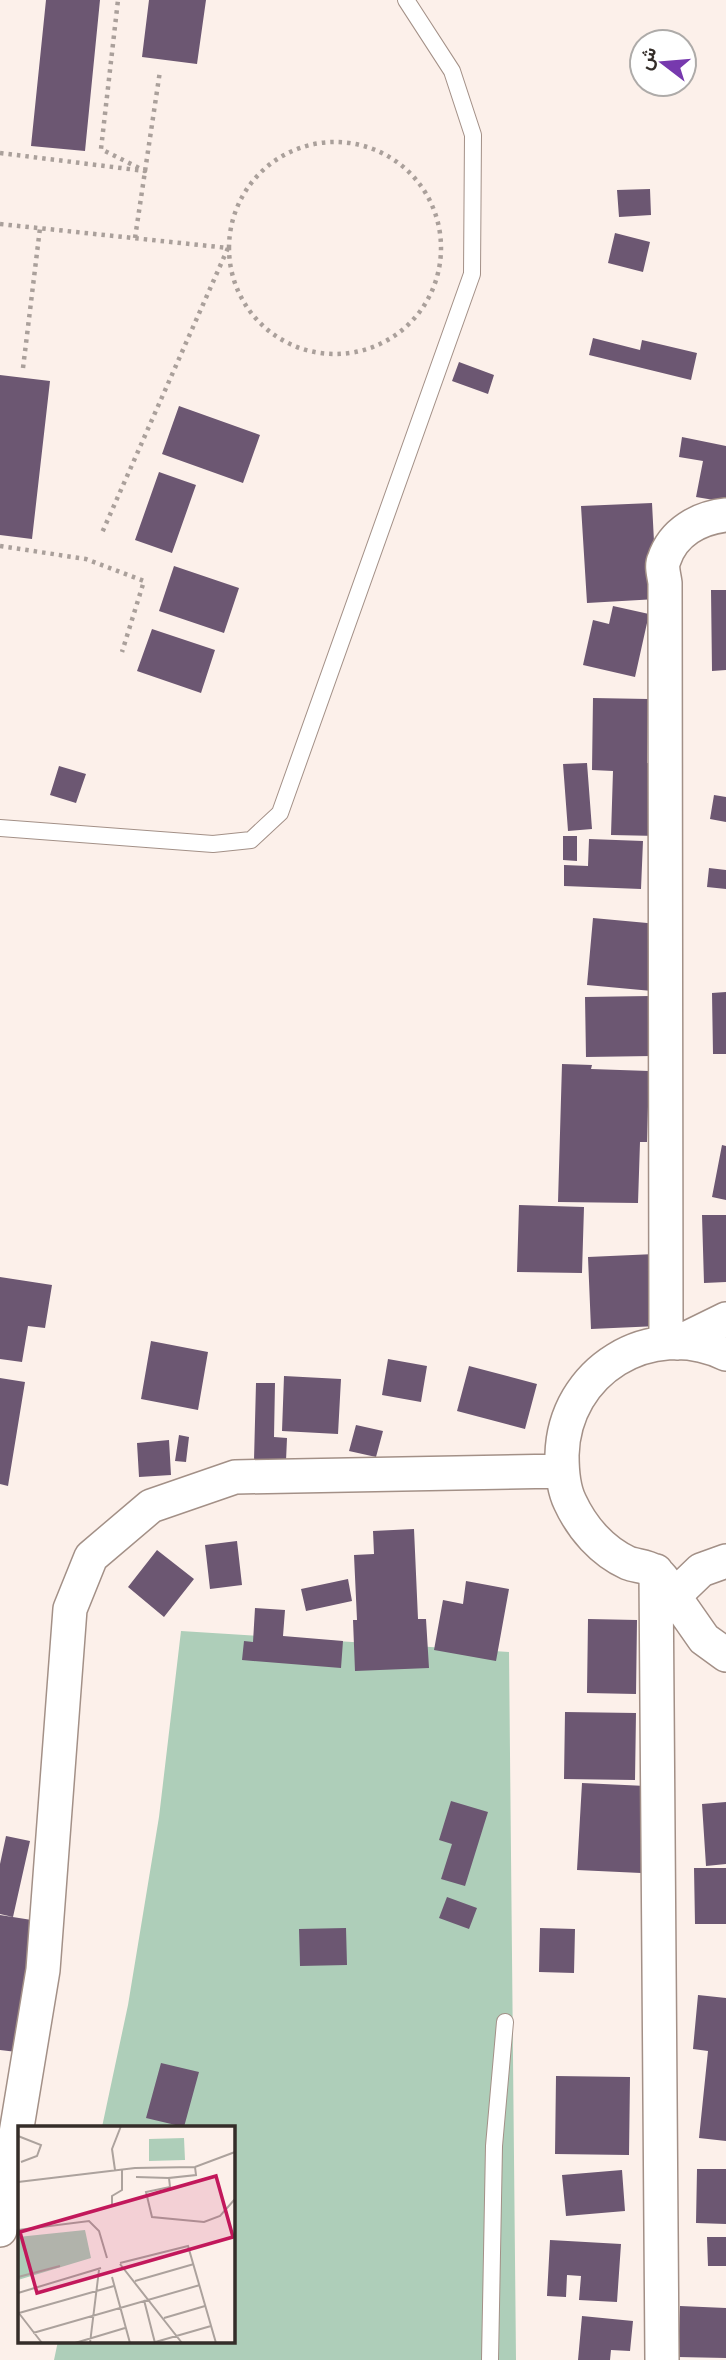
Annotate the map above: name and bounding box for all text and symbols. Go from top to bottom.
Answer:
north arrow [628,28,698,98]
text: ش [633,44,661,73]
inset map [18,2126,234,2342]

